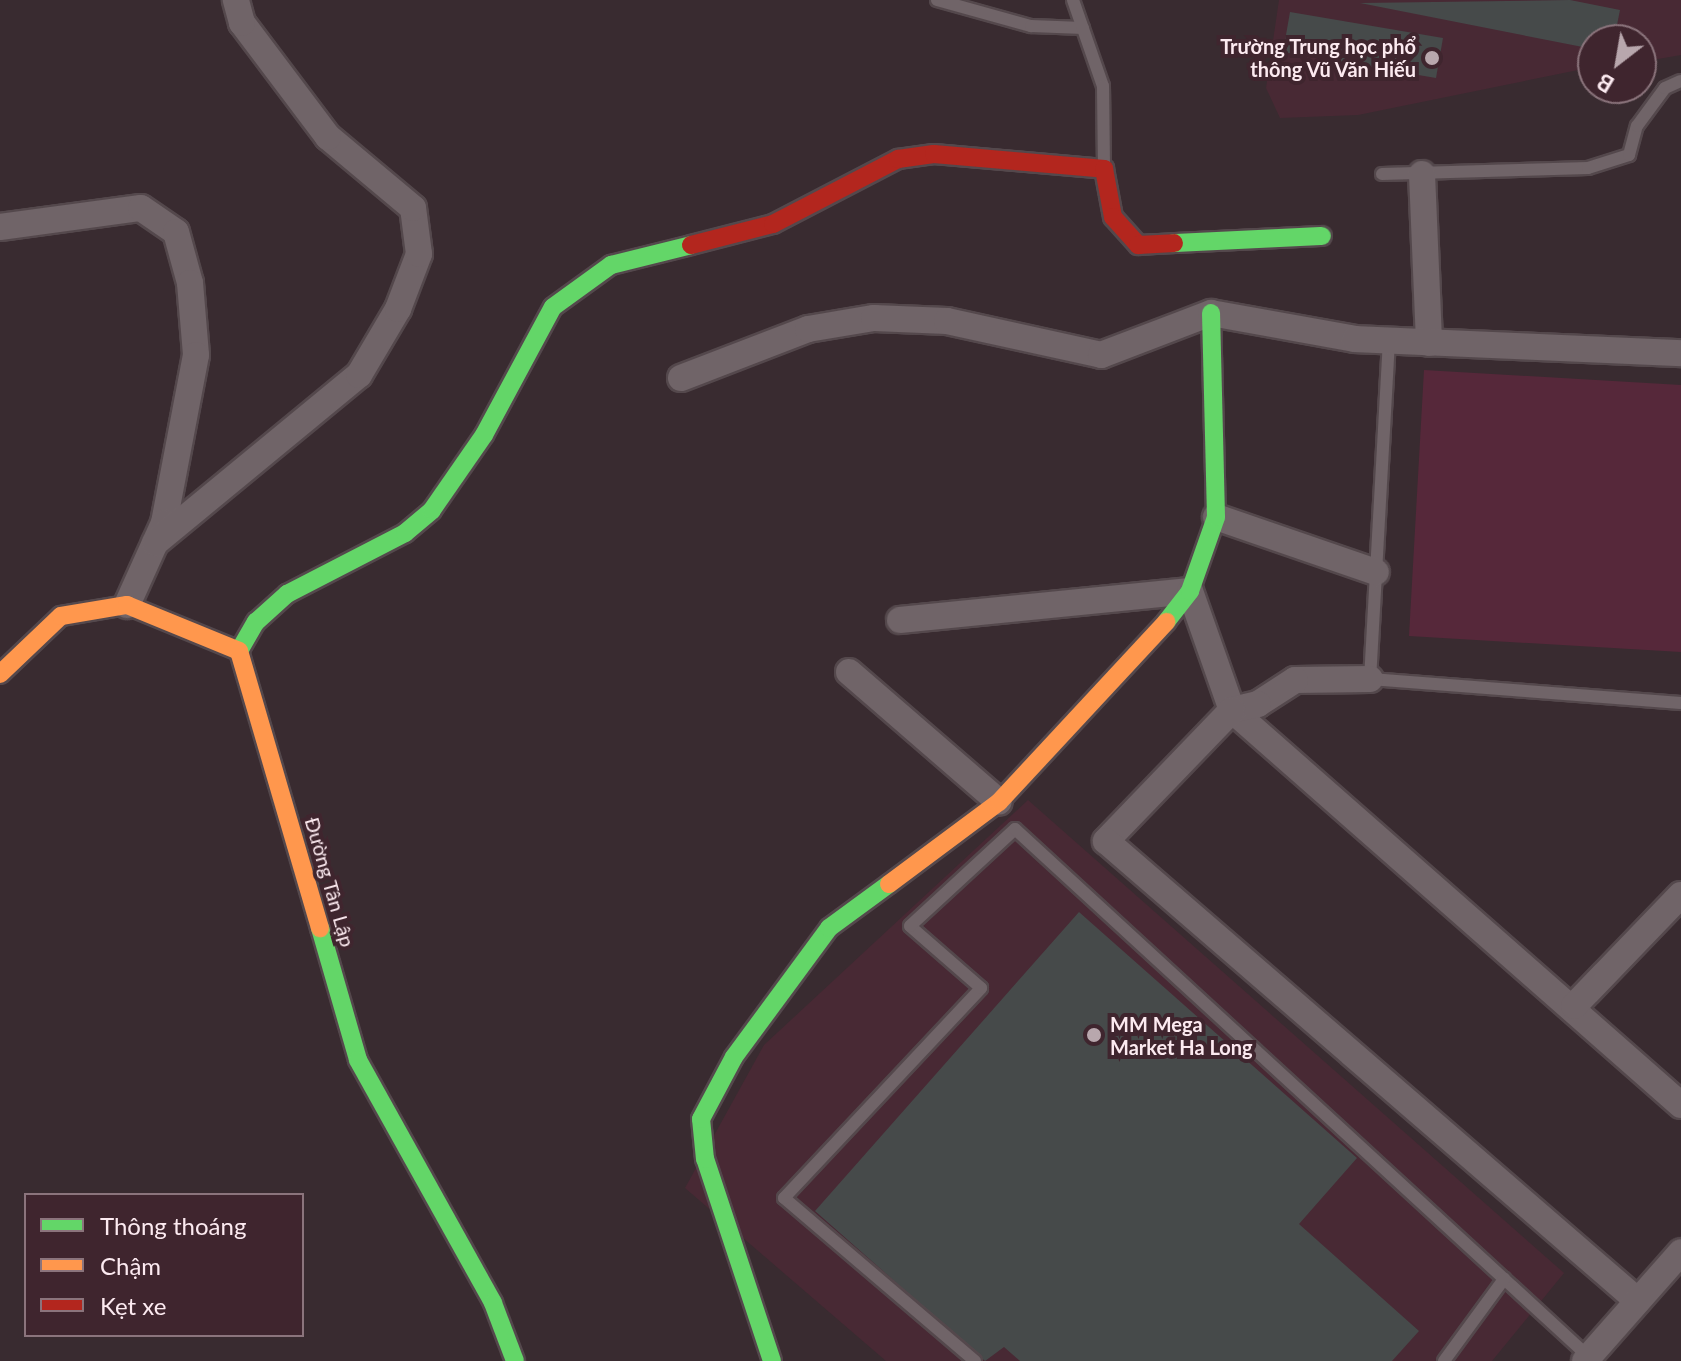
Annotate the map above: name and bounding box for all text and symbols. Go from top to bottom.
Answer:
north arrow [1577,24,1657,104]
place label: Trường Trung học phổ thông Vũ Văn Hiếu [1220,34,1416,81]
marker: Trường Trung học phổ thông Vũ Văn Hiếu [1423,49,1441,67]
text: B [1592,68,1619,99]
street label: Đường Tân Lập [300,814,360,950]
place label: MM Mega Market Ha Long [1110,1012,1253,1059]
marker: MM Mega Market Ha Long [1085,1026,1103,1044]
legend [24,1193,304,1337]
text: Thông thoáng [100,1211,246,1240]
text: Chậm [100,1251,161,1280]
text: Kẹt xe [100,1291,166,1320]

